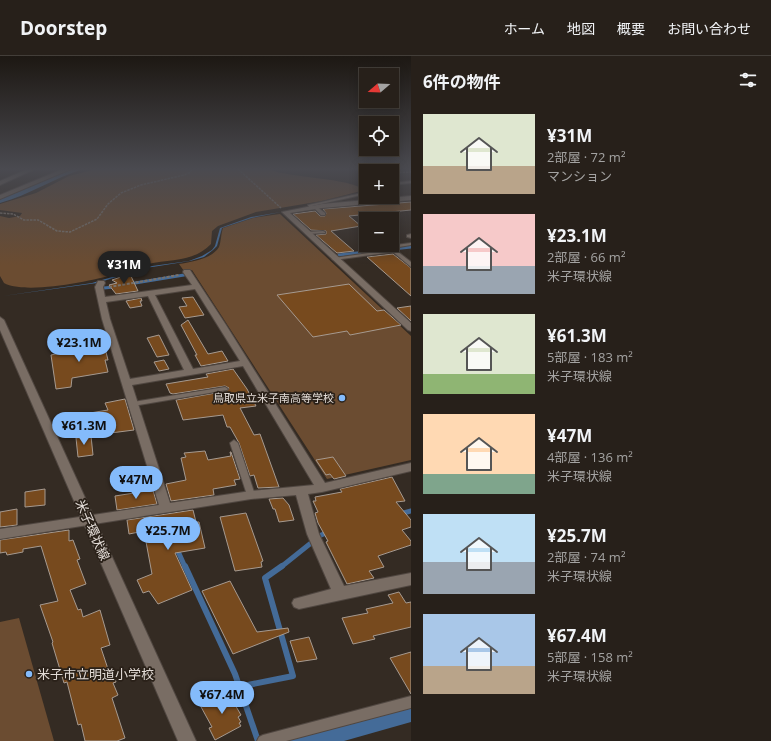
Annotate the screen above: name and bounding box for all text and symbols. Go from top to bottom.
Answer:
text: Doorstep [20,15,107,41]
text: ホーム [503,19,545,38]
text: 地図 [567,19,595,38]
text: 概要 [617,19,645,38]
text: お問い合わせ [667,19,751,38]
north arrow [359,68,399,108]
map controls [359,68,399,252]
icon: filters [737,69,759,91]
text: 6件の物件 [423,70,501,93]
button: locate [359,116,399,156]
text: ¥31M [547,124,592,147]
icon: home [455,130,503,178]
text: 2部屋 · 72 m² [547,148,625,166]
button: + [359,164,399,204]
text: マンション [547,167,612,185]
button: − [359,212,399,252]
text: ¥23.1M [547,224,607,247]
icon: home [455,230,503,278]
text: 2部屋 · 66 m² [547,248,625,266]
pin: ¥31M [100,251,148,285]
text: ¥31M [107,255,141,273]
text: 米子環状線 [547,267,612,285]
text: ¥61.3M [547,324,607,347]
pin: ¥23.1M [46,329,112,363]
icon: home [455,330,503,378]
text: ¥23.1M [56,333,102,351]
text: 5部屋 · 183 m² [547,348,633,366]
text: 米子環状線 [547,367,612,385]
place label: 鳥取県立米子南高等学校 [213,390,334,405]
marker: 鳥取県立米子南高等学校 [337,393,347,403]
pin: ¥61.3M [51,412,117,446]
text: ¥61.3M [61,416,107,434]
text: ¥47M [547,424,592,447]
icon: home [455,430,503,478]
text: 4部屋 · 136 m² [547,448,633,466]
pin: ¥47M [112,466,160,500]
text: 米子環状線 [547,467,612,485]
text: ¥47M [119,470,153,488]
street label: 米子環状線 [72,497,114,563]
pin: ¥25.7M [135,517,201,551]
text: ¥25.7M [145,521,191,539]
text: ¥25.7M [547,524,607,547]
icon: home [455,530,503,578]
text: 2部屋 · 74 m² [547,548,625,566]
text: 米子環状線 [547,567,612,585]
text: ¥67.4M [547,624,607,647]
icon: home [455,630,503,678]
text: 5部屋 · 158 m² [547,648,633,666]
place label: 米子市立明道小学校 [37,665,154,683]
text: 米子環状線 [547,667,612,685]
marker: 米子市立明道小学校 [24,669,34,679]
pin: ¥67.4M [189,681,255,715]
text: ¥67.4M [199,685,245,703]

